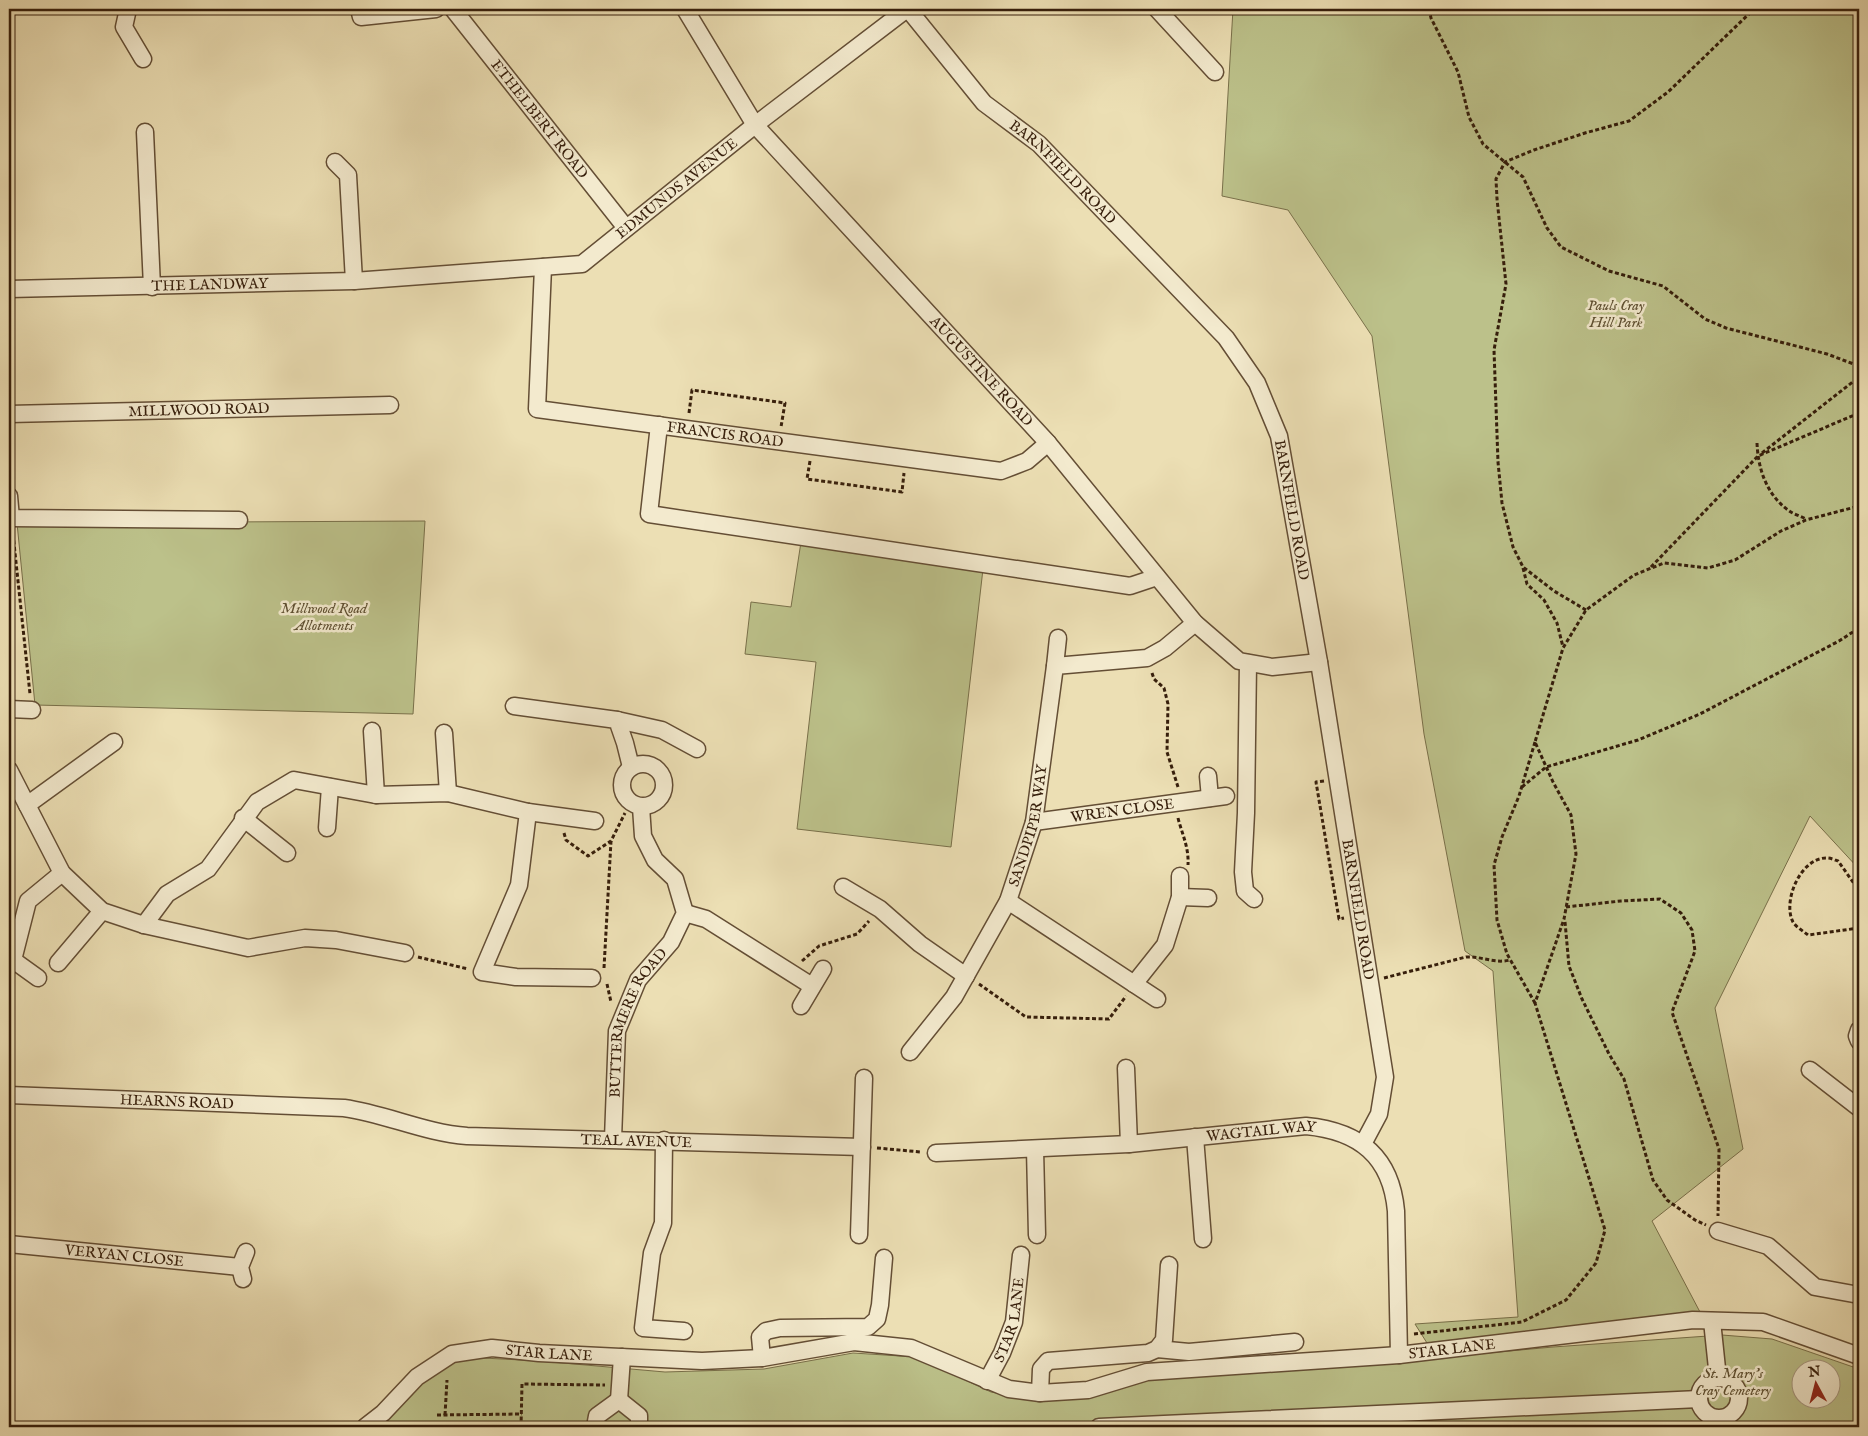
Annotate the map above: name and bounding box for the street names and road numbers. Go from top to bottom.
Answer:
street label: ETHELBERT ROAD [487,56,593,182]
street label: BARNFIELD ROAD [1006,116,1121,228]
street label: EDMUNDS AVENUE [612,133,741,243]
street label: THE LANDWAY [151,273,269,295]
street label: AUGUSTINE ROAD [925,311,1037,430]
street label: MILLWOOD ROAD [128,398,270,421]
street label: FRANCIS ROAD [666,417,785,451]
street label: BARNFIELD ROAD [1270,438,1314,582]
street label: SANDPIPER WAY [1004,763,1051,889]
street label: WREN CLOSE [1069,794,1175,826]
street label: BARNFIELD ROAD [1338,838,1379,981]
street label: BUTTERMERE ROAD [605,944,671,1098]
street label: HEARNS ROAD [120,1090,234,1113]
street label: WAGTAIL WAY [1205,1116,1318,1146]
street label: TEAL AVENUE [581,1130,692,1152]
street label: VERYAN CLOSE [63,1240,185,1271]
street label: STAR LANE [989,1277,1028,1366]
street label: STAR LANE [1407,1334,1496,1363]
street label: STAR LANE [505,1340,593,1365]

